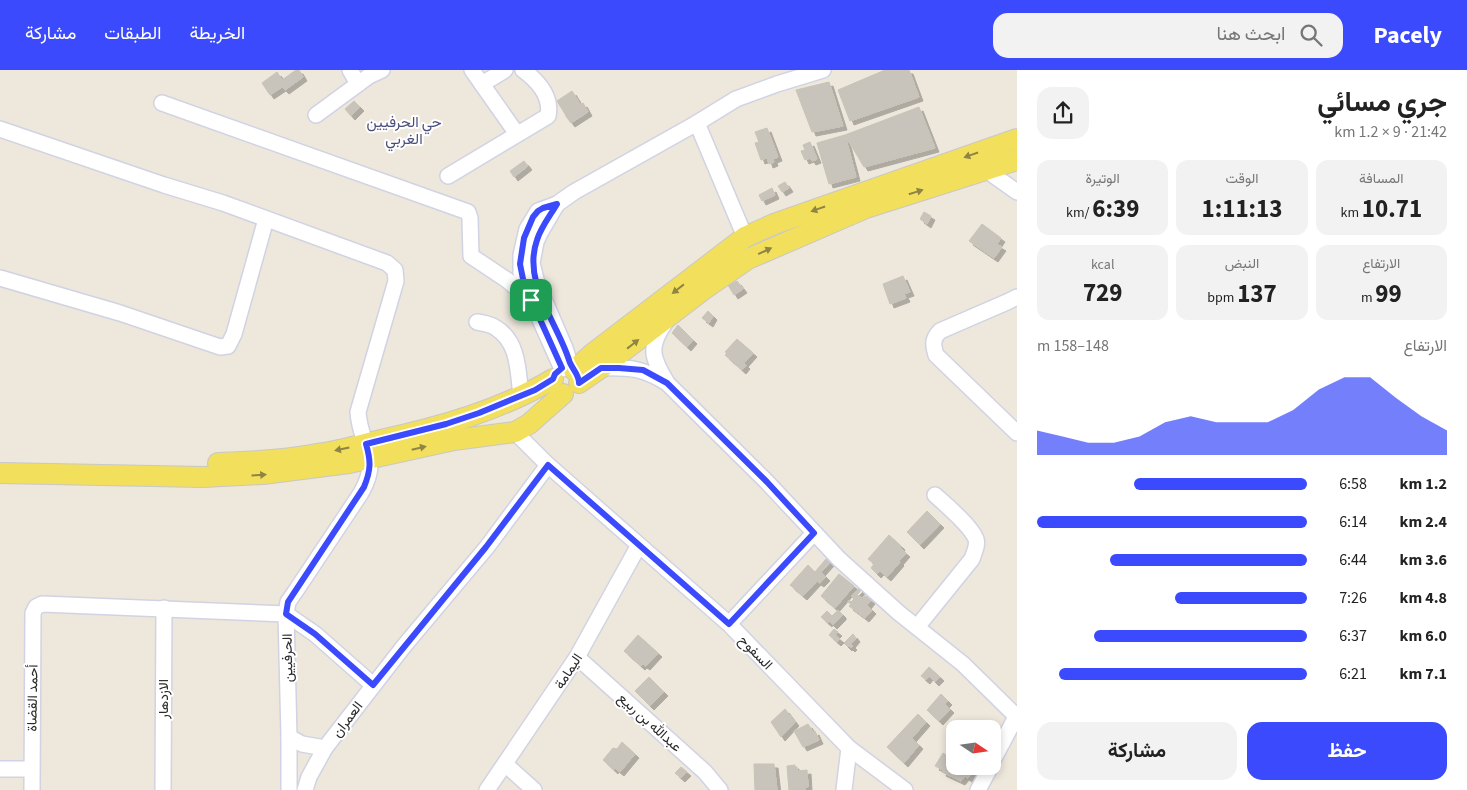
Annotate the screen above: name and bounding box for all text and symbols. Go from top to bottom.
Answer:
search box [993,13,1343,58]
text: Pacely [1373,18,1442,53]
text: مشاركة [25,21,76,46]
text: الطبقات [104,21,161,46]
text: الخريطة [189,21,245,46]
text: ابحث هنا [1216,21,1285,48]
icon: search [1297,21,1325,49]
text: جري مسائي [1317,82,1447,122]
button: share [1037,87,1089,139]
district label: حي الحرفيين الغربي [366,112,442,152]
text: 21:42 · 9 × 1.2 km [1334,121,1447,143]
one-way arrow [963,151,978,159]
text: الوتيرة [1086,169,1120,189]
text: الوقت [1226,169,1258,189]
text: المسافة [1359,169,1404,189]
one-way arrow [909,188,924,195]
text: 6:39 [1092,191,1139,227]
text: 1:11:13 [1202,191,1283,227]
text: 10.71 [1362,191,1422,227]
text: /km [1066,203,1092,223]
text: km [1341,203,1362,223]
one-way arrow [810,206,825,213]
one-way arrow [758,246,772,254]
text: النبض [1225,254,1259,274]
text: الارتفاع [1362,254,1400,274]
text: kcal [1091,255,1114,275]
text: 729 [1083,275,1122,311]
text: 137 [1237,276,1277,312]
text: 99 [1375,276,1402,312]
pin [510,279,552,321]
one-way arrow [672,283,685,294]
icon: arrive [517,286,545,314]
text: bpm [1207,288,1237,308]
text: m [1361,288,1375,308]
text: 148–158 m [1037,335,1109,357]
text: الارتفاع [1404,335,1447,357]
one-way arrow [626,339,639,350]
one-way arrow [411,444,426,452]
one-way arrow [333,446,349,454]
one-way arrow [251,470,267,478]
text: 6:58 [1339,473,1367,495]
text: 1.2 km [1400,473,1447,495]
text: 6:14 [1339,511,1367,533]
text: 2.4 km [1400,511,1447,533]
text: 6:44 [1339,549,1367,571]
text: 3.6 km [1400,549,1447,571]
text: 7:26 [1339,587,1367,609]
text: 4.8 km [1400,587,1447,609]
text: 6:37 [1339,625,1367,647]
text: 6.0 km [1400,625,1447,647]
street label: السفوح [734,631,777,675]
street label: الحرفيين [278,633,298,683]
street label: اليمامة [550,650,588,693]
text: 6:21 [1339,663,1367,685]
text: 7.1 km [1400,663,1447,685]
street label: أحمد القضاة [22,664,44,732]
street label: الازدهار [154,679,174,720]
street label: عبدالله بن ربيع [613,689,686,757]
street label: العمران [328,697,368,742]
north arrow [946,720,1001,775]
map controls [946,720,1001,775]
button: مشاركة [1037,722,1237,780]
button: حفظ [1247,722,1447,780]

